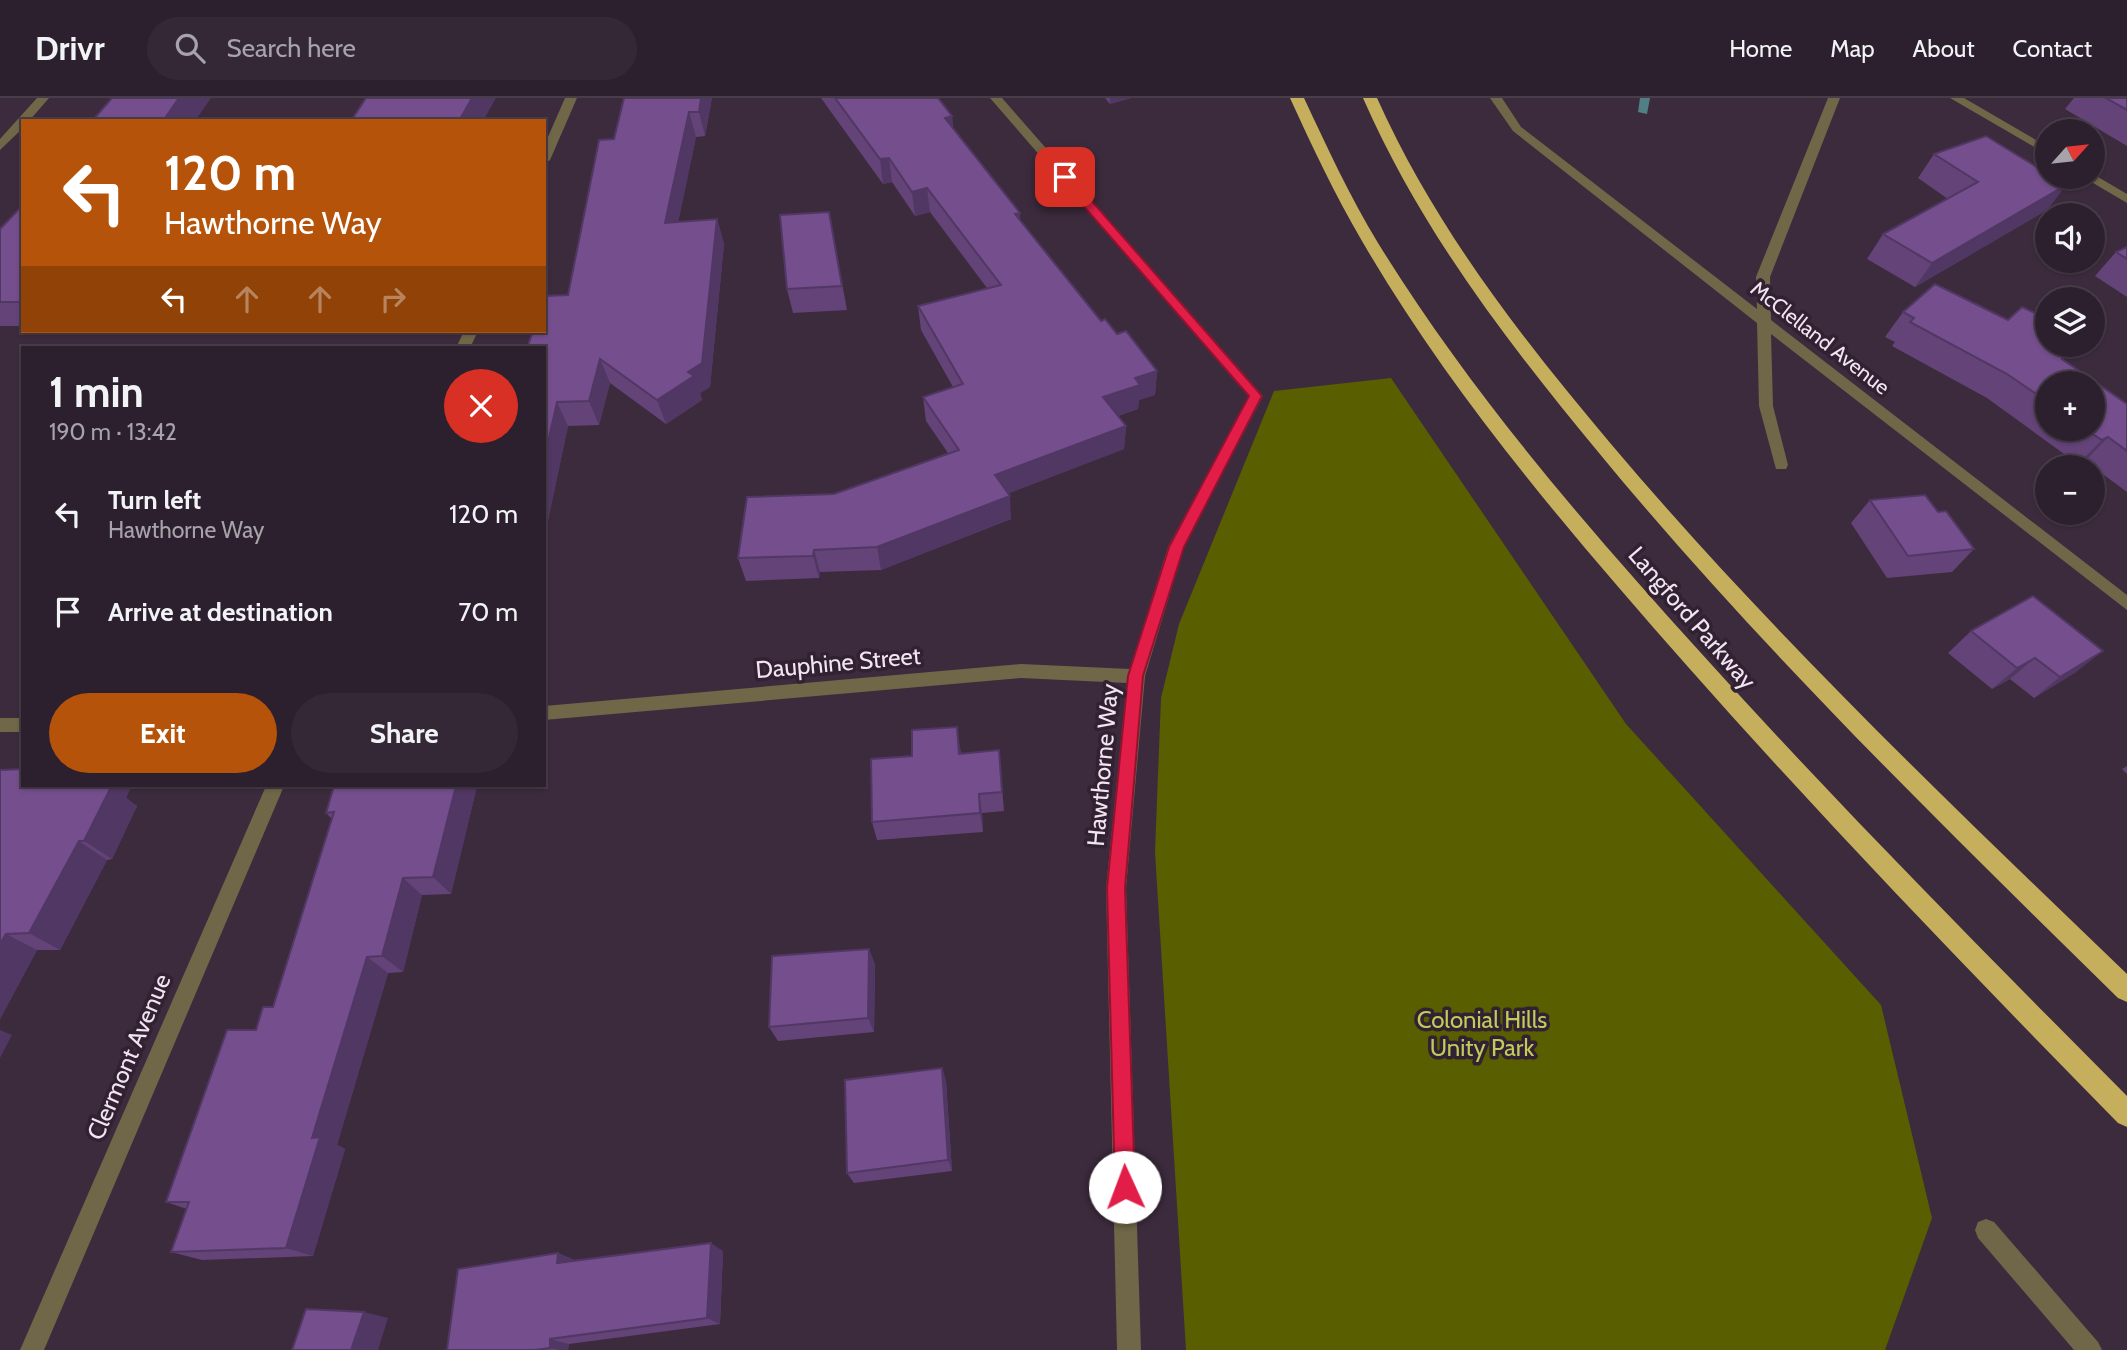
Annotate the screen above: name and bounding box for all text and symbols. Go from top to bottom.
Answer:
search box [147,17,637,80]
text: Drivr [35,28,105,68]
icon: search [171,29,209,67]
text: Search here [227,32,356,64]
text: Home [1729,34,1792,63]
text: Map [1830,34,1875,63]
text: About [1913,34,1975,63]
text: Contact [2013,34,2092,63]
north arrow [2035,119,2105,189]
map controls [2035,119,2105,525]
text: 120 m [164,143,296,202]
icon: left [49,147,140,238]
pin [1035,147,1095,207]
icon: arrive [1046,158,1084,196]
text: Hawthorne Way [164,203,382,242]
button: sound [2035,203,2105,273]
street label: McClelland Avenue [1746,276,1895,400]
icon: left [155,280,193,318]
icon: ahead [228,280,266,318]
icon: ahead [301,280,339,318]
icon: right [374,280,412,318]
button: layers [2035,287,2105,357]
text: 1 min [49,366,144,418]
button: close [444,369,518,443]
button: + [2035,371,2105,441]
text: 190 m · 13:42 [49,418,177,446]
button: − [2035,455,2105,525]
text: Turn left [108,484,201,516]
icon: left [49,495,87,533]
text: 120 m [449,498,518,530]
text: Hawthorne Way [108,516,264,544]
street label: Langford Parkway [1623,540,1762,695]
icon: arrive [49,593,87,631]
text: Arrive at destination [108,596,333,628]
text: 70 m [458,596,518,628]
street label: Dauphine Street [754,641,922,684]
street label: Hawthorne Way [1081,682,1124,848]
button: Exit [49,693,277,773]
button: Share [291,693,518,773]
street label: Clermont Avenue [81,970,177,1144]
park label: Colonial Hills Unity Park [1417,1005,1547,1062]
position arrow [1088,1150,1162,1224]

